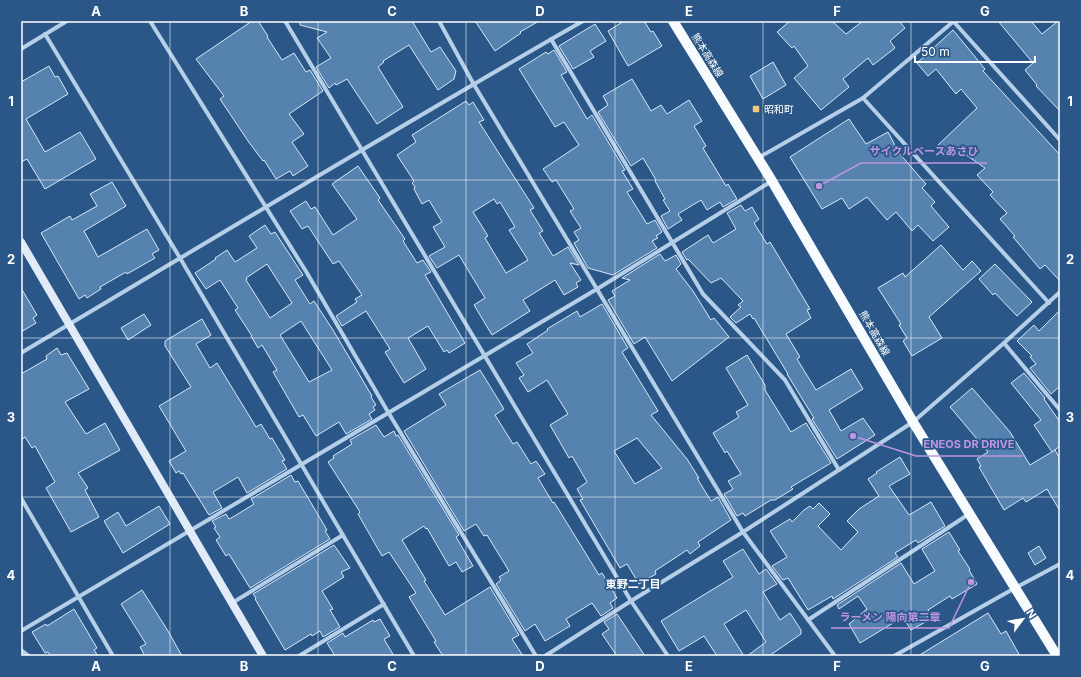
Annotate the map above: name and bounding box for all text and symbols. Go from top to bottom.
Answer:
text: A [91,3,101,19]
text: B [240,3,249,19]
text: C [387,3,397,19]
text: D [535,3,545,19]
text: E [685,3,693,19]
text: F [833,3,841,19]
text: G [980,3,990,19]
street label: 熊本高森線 [690,31,726,79]
scale bar [915,38,1035,64]
text: 50 m [921,44,950,59]
text: 1 [8,93,14,109]
text: 1 [1067,93,1073,109]
place label: 昭和町 [764,103,794,115]
marker: 昭和町 [751,104,761,114]
callout: サイクルベースあさひ [861,140,987,163]
text: サイクルベースあさひ [870,144,978,158]
text: 2 [7,251,15,267]
text: 2 [1066,251,1074,267]
street label: 熊本高森線 [857,308,893,358]
text: 3 [7,409,15,425]
text: 3 [1066,409,1074,425]
callout: ENEOS DR DRIVE [916,433,1023,456]
text: ENEOS DR DRIVE [924,437,1015,451]
text: 4 [7,567,16,583]
text: 4 [1066,567,1075,583]
district label: 東野二丁目 [606,577,661,591]
north arrow [1003,599,1043,639]
callout: ラーメン 陽向第二章 [831,605,949,628]
text: N [1023,606,1040,621]
text: ラーメン 陽向第二章 [839,610,941,624]
text: A [91,658,101,674]
text: B [240,658,249,674]
text: C [387,658,397,674]
text: D [535,658,545,674]
text: E [685,658,693,674]
text: F [833,658,841,674]
text: G [980,658,990,674]

